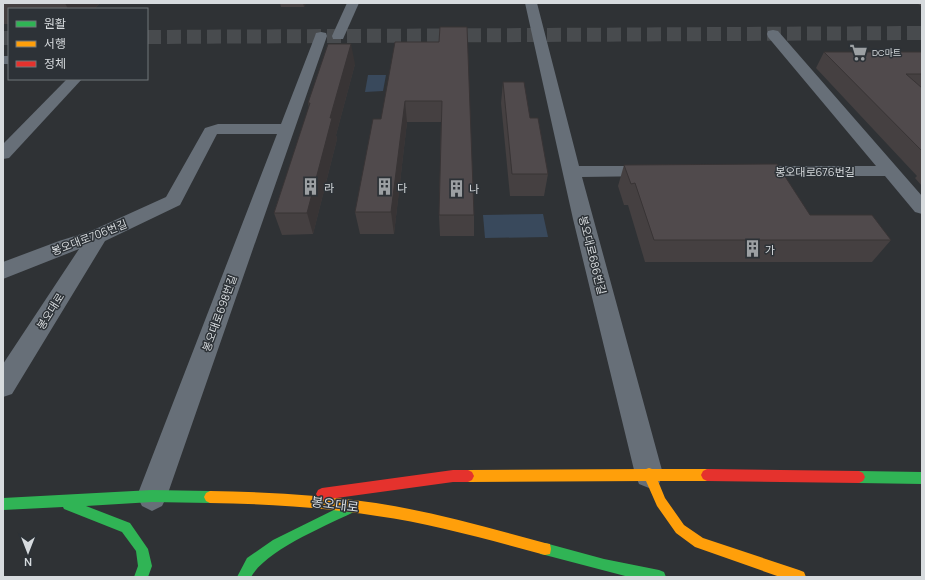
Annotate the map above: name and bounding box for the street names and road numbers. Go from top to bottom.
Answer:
street label: 봉오대로676번길 [775,164,855,179]
street label: 봉오대로686번길 [576,214,610,296]
street label: 봉오대로706번길 [49,216,129,258]
street label: 봉오대로698번길 [198,273,240,353]
street label: 봉오대로 [33,290,67,332]
street label: 봉오대로 [310,492,360,516]

